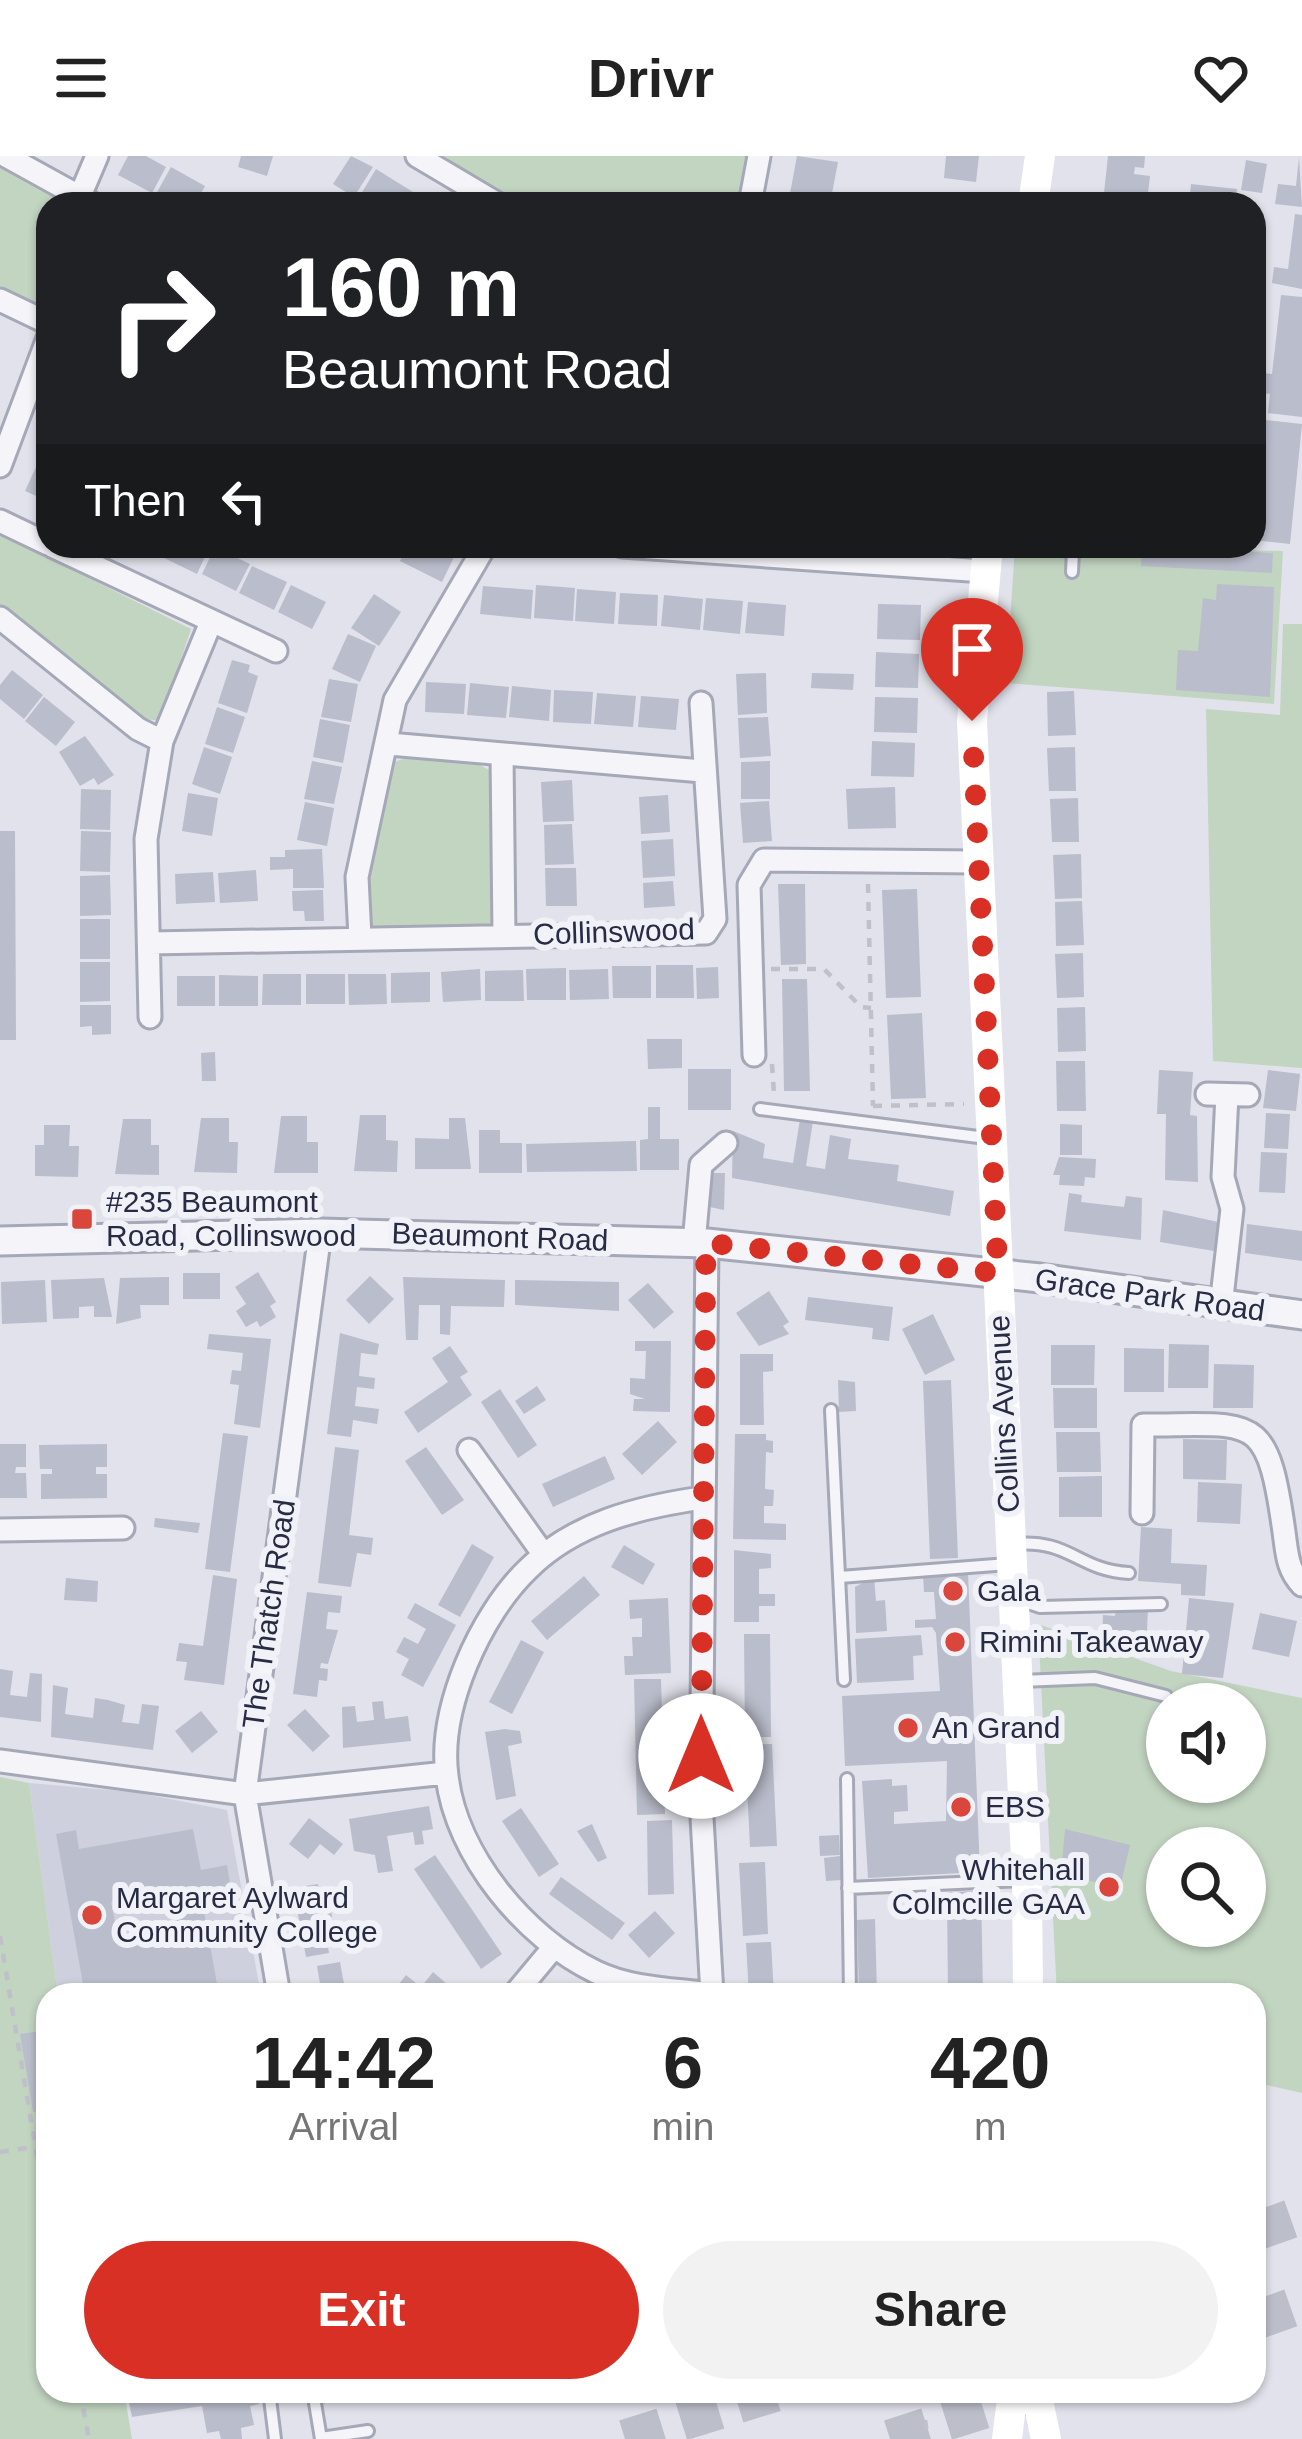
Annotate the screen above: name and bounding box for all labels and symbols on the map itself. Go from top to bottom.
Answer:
pin [921,598,1023,721]
street label: Collinswood [533,912,695,951]
place label: #235 Beaumont Road, Collinswood [106,1185,356,1252]
marker: #235 Beaumont Road, Collinswood [69,1206,95,1232]
street label: Beaumont Road [391,1216,609,1257]
street label: Grace Park Road [1033,1262,1267,1327]
street label: Collins Avenue [982,1314,1025,1514]
street label: The Thatch Road [236,1497,301,1731]
place label: Gala [977,1574,1041,1607]
marker: Gala [940,1578,966,1604]
place label: Rimini Takeaway [979,1625,1204,1658]
marker: Rimini Takeaway [942,1629,968,1655]
position arrow [638,1693,764,1819]
place label: An Grand [932,1711,1060,1744]
marker: An Grand [895,1715,921,1741]
place label: EBS [985,1790,1045,1823]
marker: EBS [948,1794,974,1820]
place label: Whitehall Colmcille GAA [892,1853,1085,1920]
marker: Whitehall Colmcille GAA [1096,1874,1122,1900]
place label: Margaret Aylward Community College [116,1881,378,1948]
marker: Margaret Aylward Community College [79,1902,105,1928]

